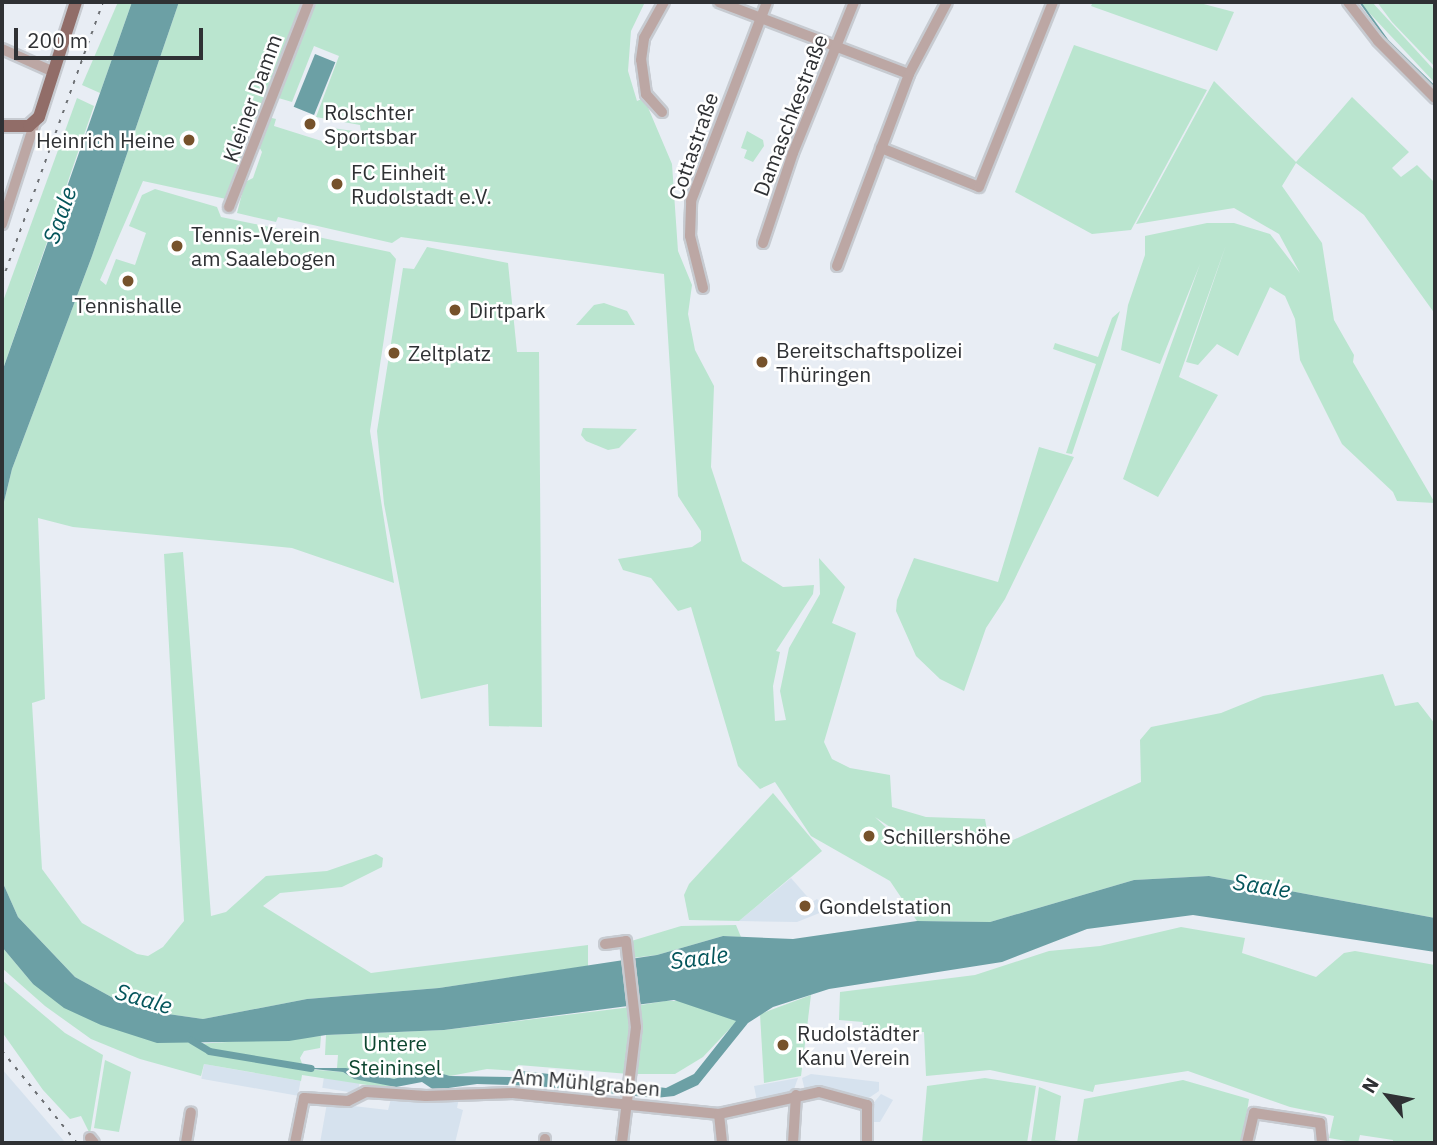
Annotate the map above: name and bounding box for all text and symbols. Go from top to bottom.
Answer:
scale bar [18,14,206,58]
text: 200 m [27,26,88,54]
street label: Kleiner Damm [217,31,287,165]
street label: Damaschkestraße [748,31,832,199]
street label: Cottastraße [663,89,723,203]
place label: Rolschter Sportsbar [324,99,417,149]
marker: Rolschter Sportsbar [302,116,318,132]
place label: Heinrich Heine [36,127,175,153]
marker: Heinrich Heine [181,132,197,148]
place label: FC Einheit Rudolstadt e.V. [351,159,492,209]
marker: FC Einheit Rudolstadt e.V. [329,176,345,192]
water label: Saale [37,183,81,247]
place label: Tennis-Verein am Saalebogen [191,221,336,271]
marker: Tennis-Verein am Saalebogen [169,238,185,254]
marker: Tennishalle [120,273,136,289]
place label: Tennishalle [74,292,182,318]
place label: Dirtpark [469,297,546,323]
marker: Dirtpark [447,302,463,318]
place label: Bereitschaftspolizei Thüringen [776,337,963,387]
place label: Zeltplatz [408,340,491,366]
marker: Zeltplatz [386,345,402,361]
marker: Bereitschaftspolizei Thüringen [754,354,770,370]
place label: Schillershöhe [883,823,1011,849]
marker: Schillershöhe [861,828,877,844]
water label: Saale [1231,867,1293,903]
place label: Gondelstation [819,893,952,919]
marker: Gondelstation [797,898,813,914]
water label: Saale [669,940,729,974]
water label: Saale [112,977,176,1019]
place label: Rudolstädter Kanu Verein [797,1020,919,1070]
park label: Untere Steininsel [349,1030,441,1080]
marker: Rudolstädter Kanu Verein [775,1037,791,1053]
north arrow [1353,1061,1423,1131]
street label: Am Mühlgraben [511,1063,661,1101]
text: N [1356,1073,1384,1097]

